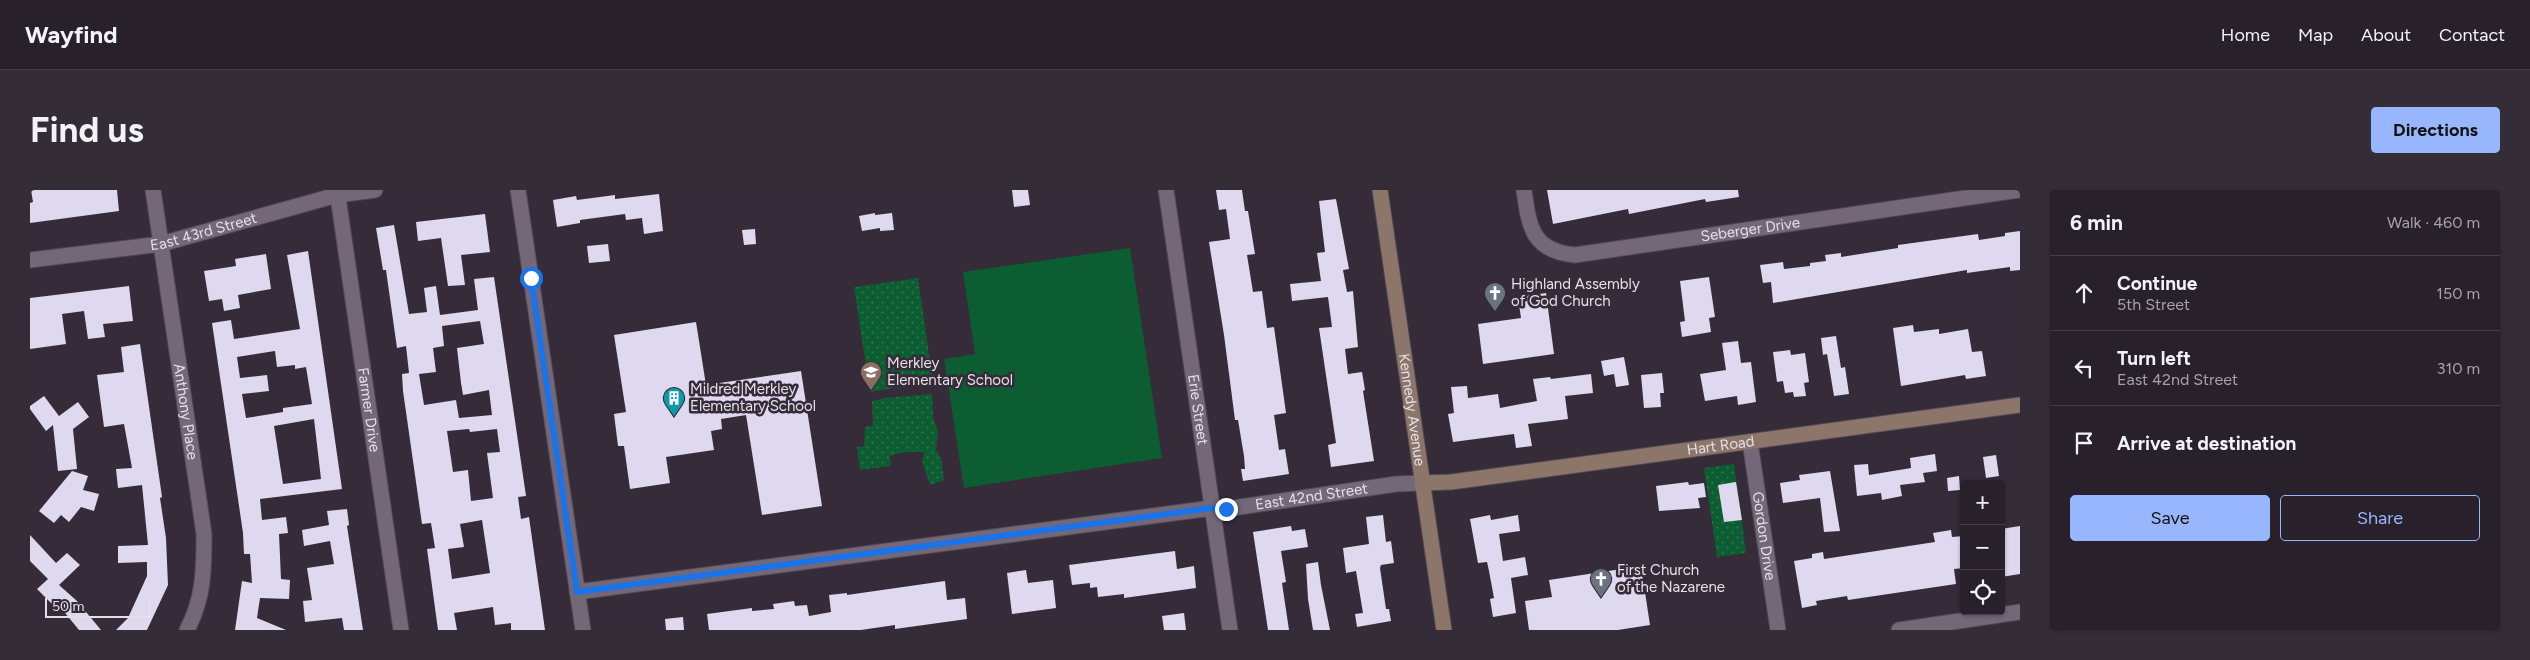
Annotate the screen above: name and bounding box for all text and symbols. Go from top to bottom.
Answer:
text: Wayfind [25,20,118,49]
text: Home [2221,24,2270,46]
text: Map [2298,24,2333,46]
text: About [2361,24,2411,46]
text: Contact [2439,24,2505,46]
button: Directions [2371,107,2500,153]
text: Find us [30,109,144,151]
street label: East 43rd Street [149,209,259,254]
text: 6 min [2070,210,2123,235]
street label: Seberger Drive [1699,213,1801,246]
text: Walk · 460 m [2387,213,2480,232]
route start [520,267,543,290]
text: Continue [2117,272,2197,295]
place label: Highland Assembly of God Church [1511,275,1640,310]
icon: ahead [2070,279,2098,307]
church icon: Highland Assembly of God Church [1483,281,1507,312]
text: 150 m [2436,284,2480,303]
text: 5th Street [2117,295,2190,314]
text: Turn left [2117,347,2191,370]
street label: Kennedy Avenue [1395,352,1429,467]
place label: Merkley Elementary School [887,354,1013,389]
icon: left [2070,354,2098,382]
text: 310 m [2437,359,2480,378]
school or university icon: Merkley Elementary School [859,360,883,391]
street label: Anthony Place [170,362,202,461]
street label: Farmer Drive [354,366,384,453]
text: East 42nd Street [2117,370,2238,389]
street label: Erie Street [1184,373,1212,447]
place label: Mildred Merkley Elementary School [690,380,816,415]
building icon: Mildred Merkley Elementary School [662,386,686,417]
icon: arrive [2070,429,2098,457]
street label: Hart Road [1686,432,1755,459]
text: Arrive at destination [2117,432,2296,455]
street label: East 42nd Street [1254,479,1369,514]
map controls [1960,480,2005,615]
button: + [1960,480,2005,525]
street label: Gordon Drive [1748,490,1779,582]
button: Save [2070,495,2270,541]
button: Share [2280,495,2480,541]
route end [1215,498,1238,521]
button: − [1960,525,2005,570]
place label: First Church of the Nazarene [1617,561,1725,596]
church icon: First Church of the Nazarene [1589,567,1613,598]
button: locate [1960,570,2005,615]
scale bar [45,595,151,618]
text: 50 m [52,598,84,615]

